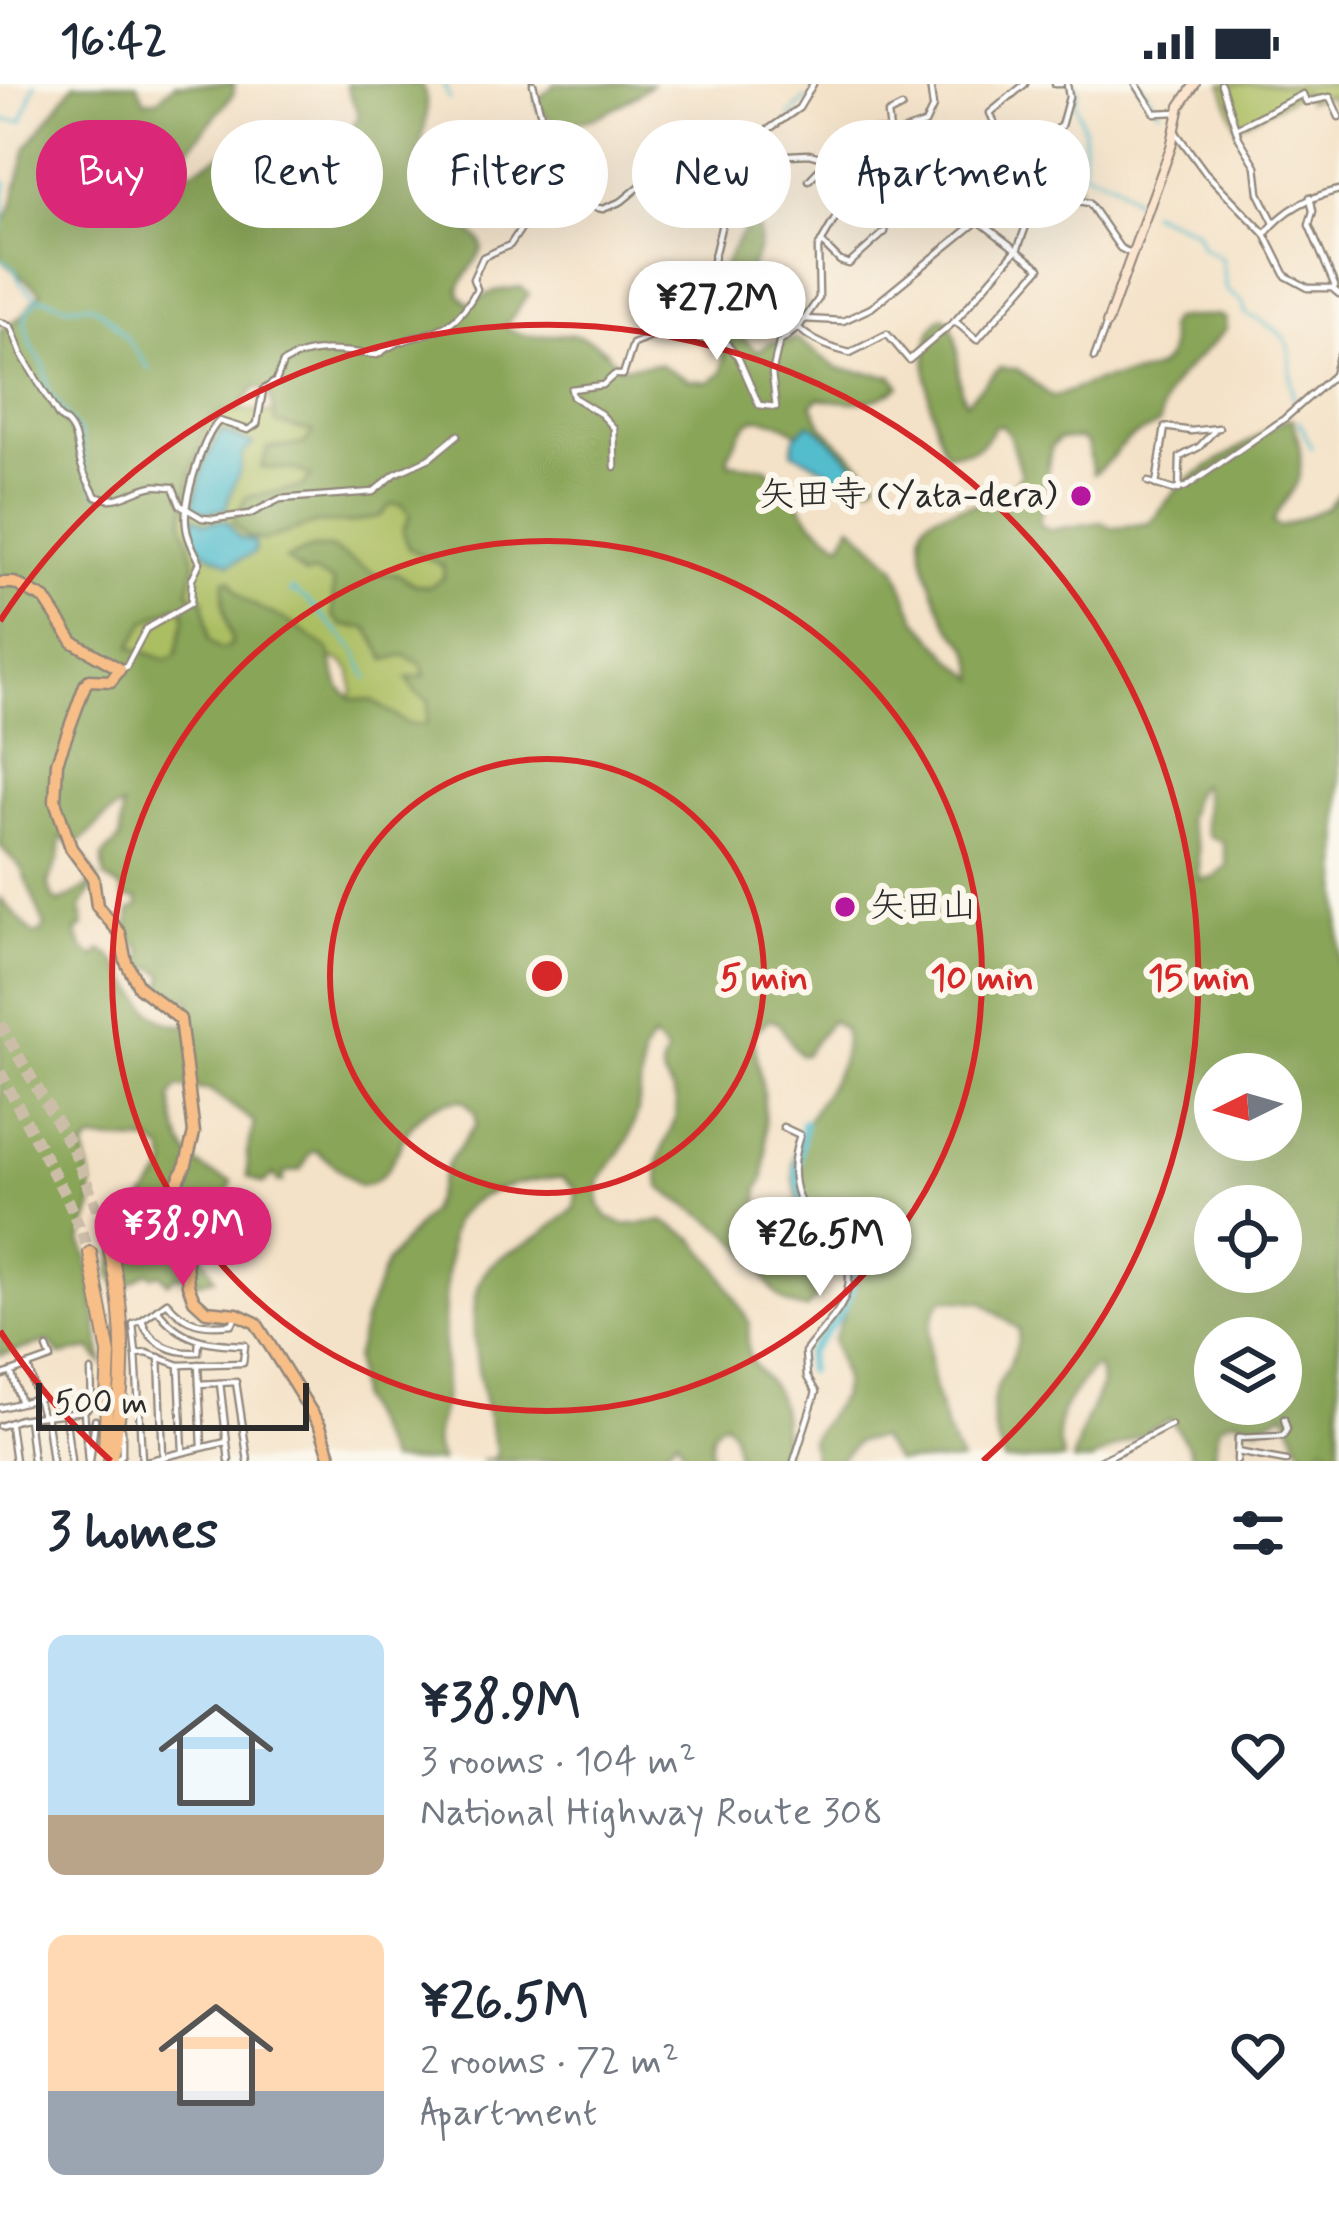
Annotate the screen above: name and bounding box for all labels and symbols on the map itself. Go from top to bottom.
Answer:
pin: ¥27.2M [619,261,815,363]
place label: 矢田寺 (Yata-dera) [759,473,1057,520]
marker: 矢田寺 (Yata-dera) [1068,483,1094,509]
place label: 矢田山 [869,884,977,931]
marker: 矢田山 [832,894,858,920]
centre of rings [526,955,568,997]
text: 5 min [720,956,808,1003]
text: 10 min [930,956,1034,1003]
text: 15 min [1148,956,1250,1003]
north arrow [1194,1053,1302,1161]
pin: ¥38.9M [85,1187,281,1289]
pin: ¥26.5M [722,1197,918,1299]
scale bar [36,1377,309,1430]

